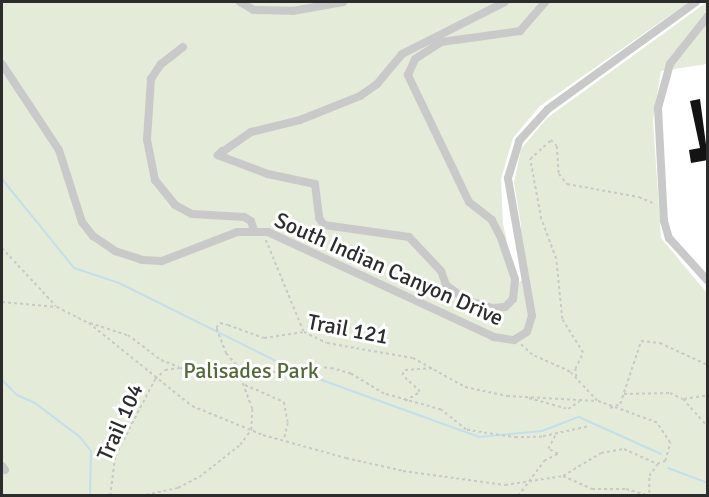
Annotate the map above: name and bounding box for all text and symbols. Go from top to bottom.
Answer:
street label: South Indian Canyon Drive [271,207,507,331]
street label: Trail 121 [305,308,391,350]
park label: Palisades Park [183,358,319,384]
street label: Trail 104 [91,379,149,465]

